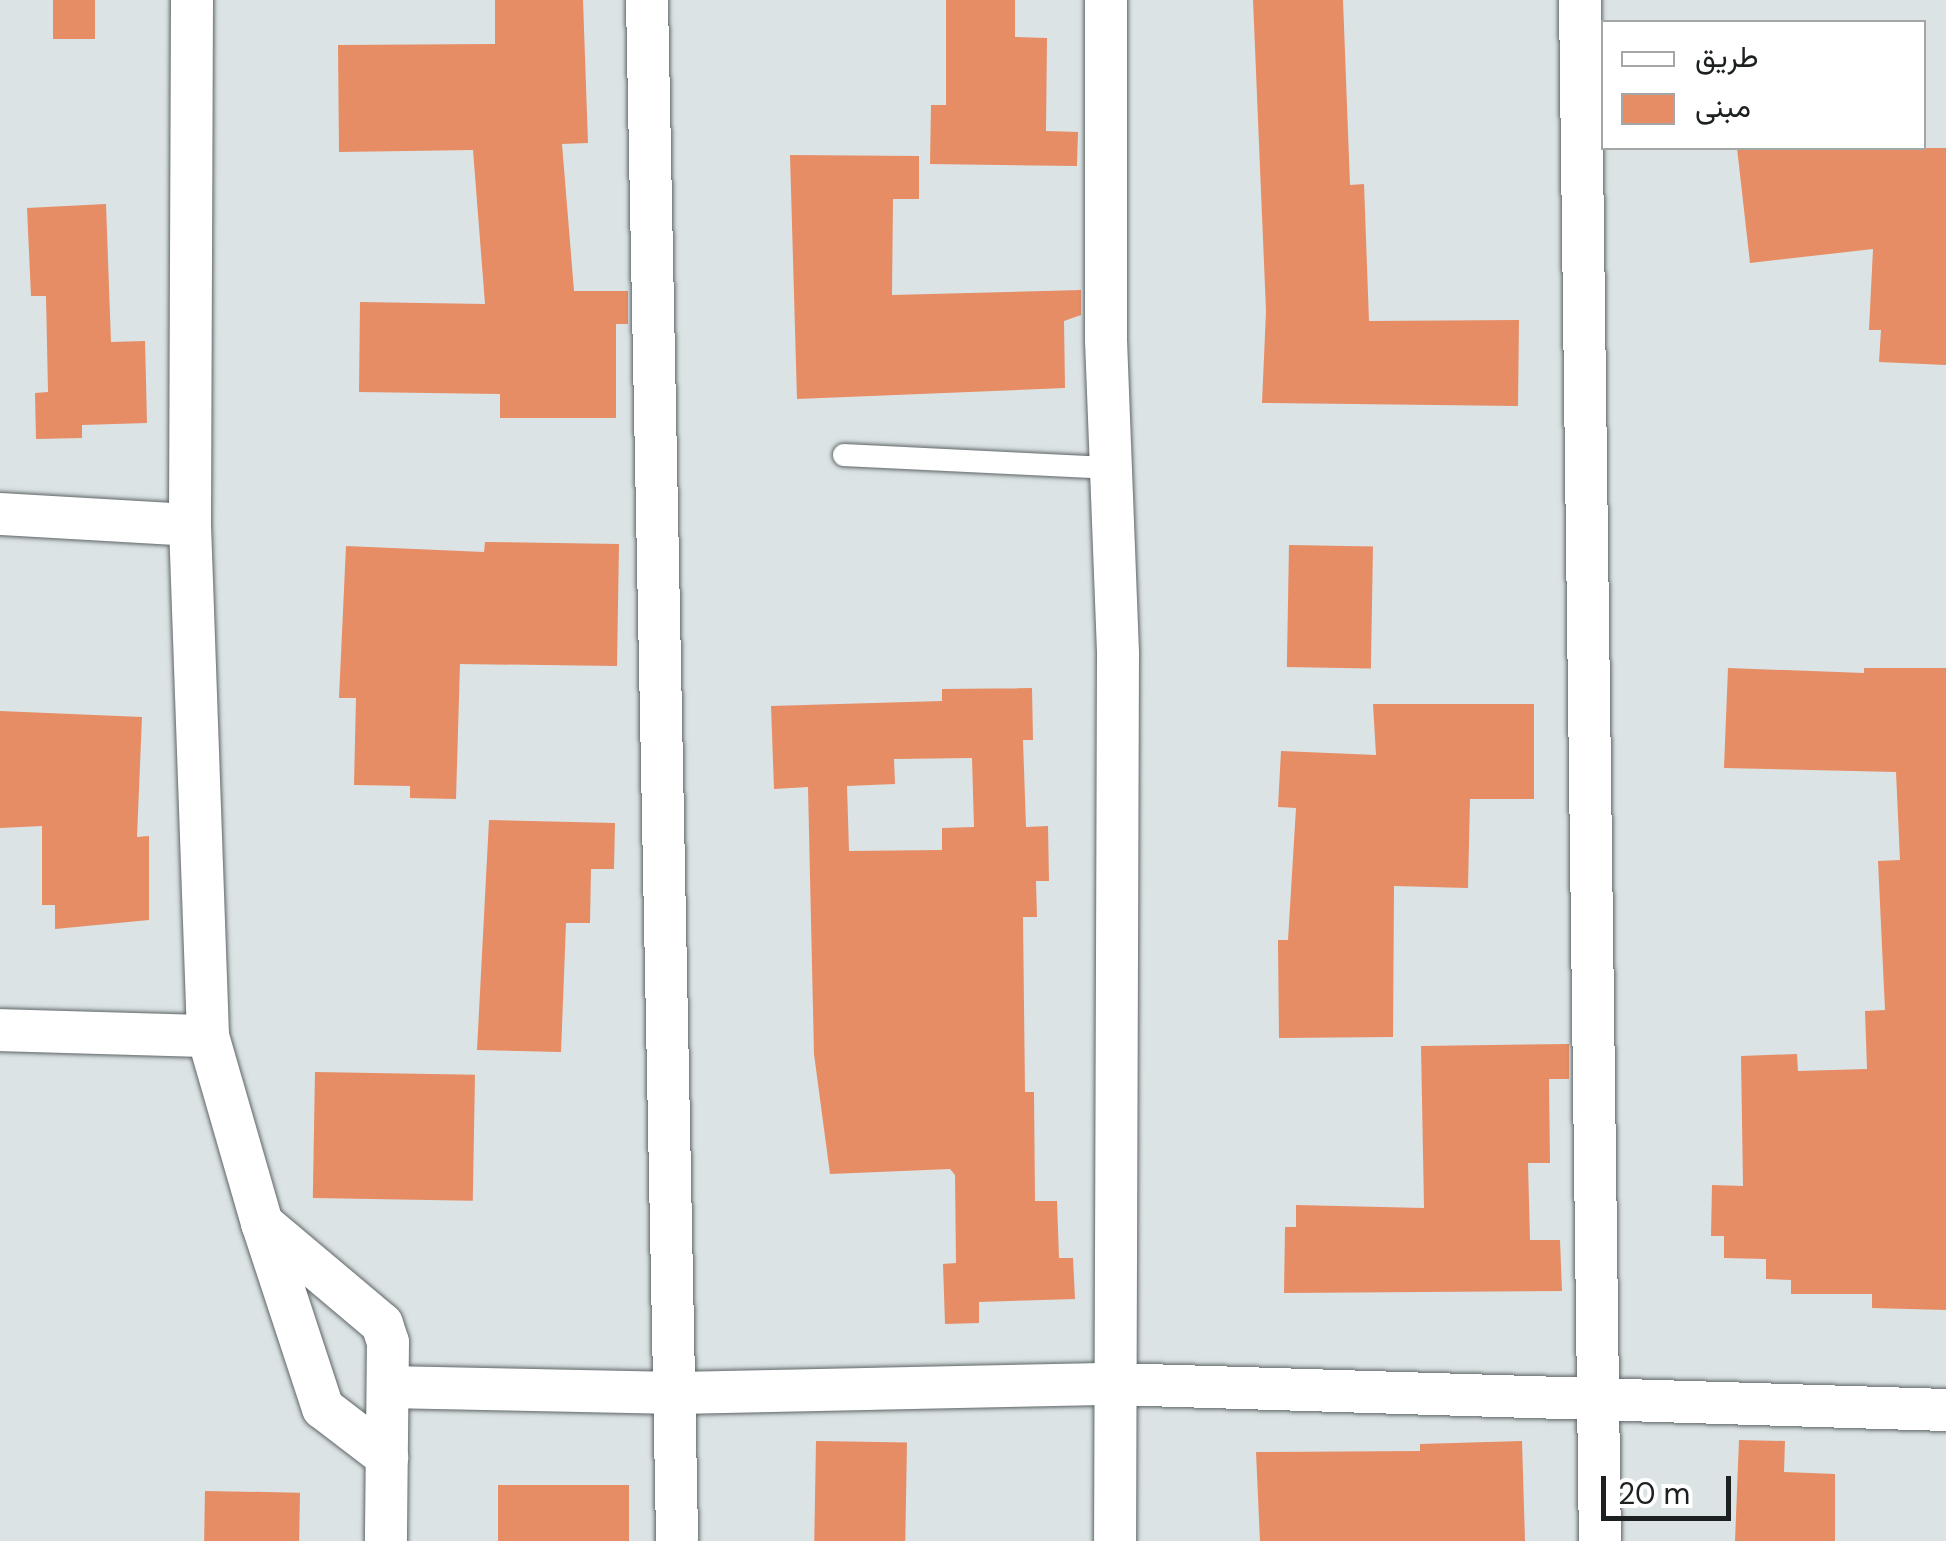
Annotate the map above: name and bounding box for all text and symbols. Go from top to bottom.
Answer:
legend [1601,20,1926,150]
text: طريق [1695,37,1759,76]
text: مبنى [1695,87,1751,126]
scale bar [1606,1456,1736,1518]
text: 20 m [1618,1474,1690,1513]

